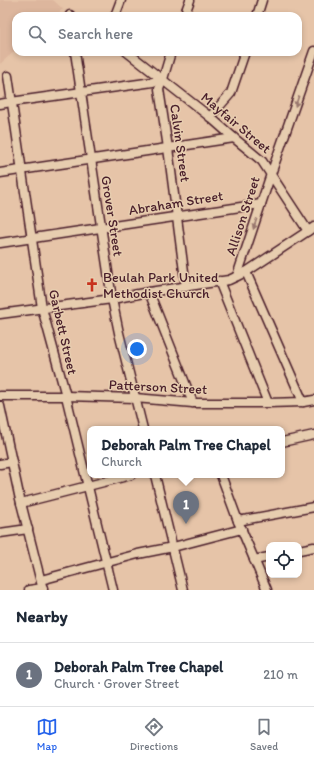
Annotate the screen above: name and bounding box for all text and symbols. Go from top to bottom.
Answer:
search box [12,12,302,56]
icon: search [26,23,48,45]
text: Search here [58,25,133,43]
street label: Mayfair Street [198,89,274,157]
one-way arrow [293,95,299,107]
street label: Calvin Street [166,103,194,183]
street label: Allison Street [222,174,264,258]
street label: Grover Street [97,175,127,257]
street label: Abraham Street [128,187,224,219]
one-way arrow [251,218,257,230]
place label: Beulah Park United Methodist Church [103,269,219,302]
church icon: Beulah Park United Methodist Church [84,277,100,293]
street label: Garbett Street [45,288,81,376]
your location [127,339,147,359]
street label: Patterson Street [108,376,208,398]
popup [87,426,285,478]
text: Deborah Palm Tree Chapel [101,436,271,454]
text: Church [101,454,142,469]
pin: 1 [173,491,199,524]
map controls [266,542,302,578]
button: locate [266,542,302,578]
text: Nearby [16,606,68,626]
text: Deborah Palm Tree Chapel [54,658,223,676]
text: 1 [26,667,32,682]
text: 210 m [263,667,298,682]
text: Church · Grover Street [54,676,179,691]
tab: Map [36,716,58,753]
tab: Directions [130,716,178,753]
tab: Saved [250,716,278,753]

